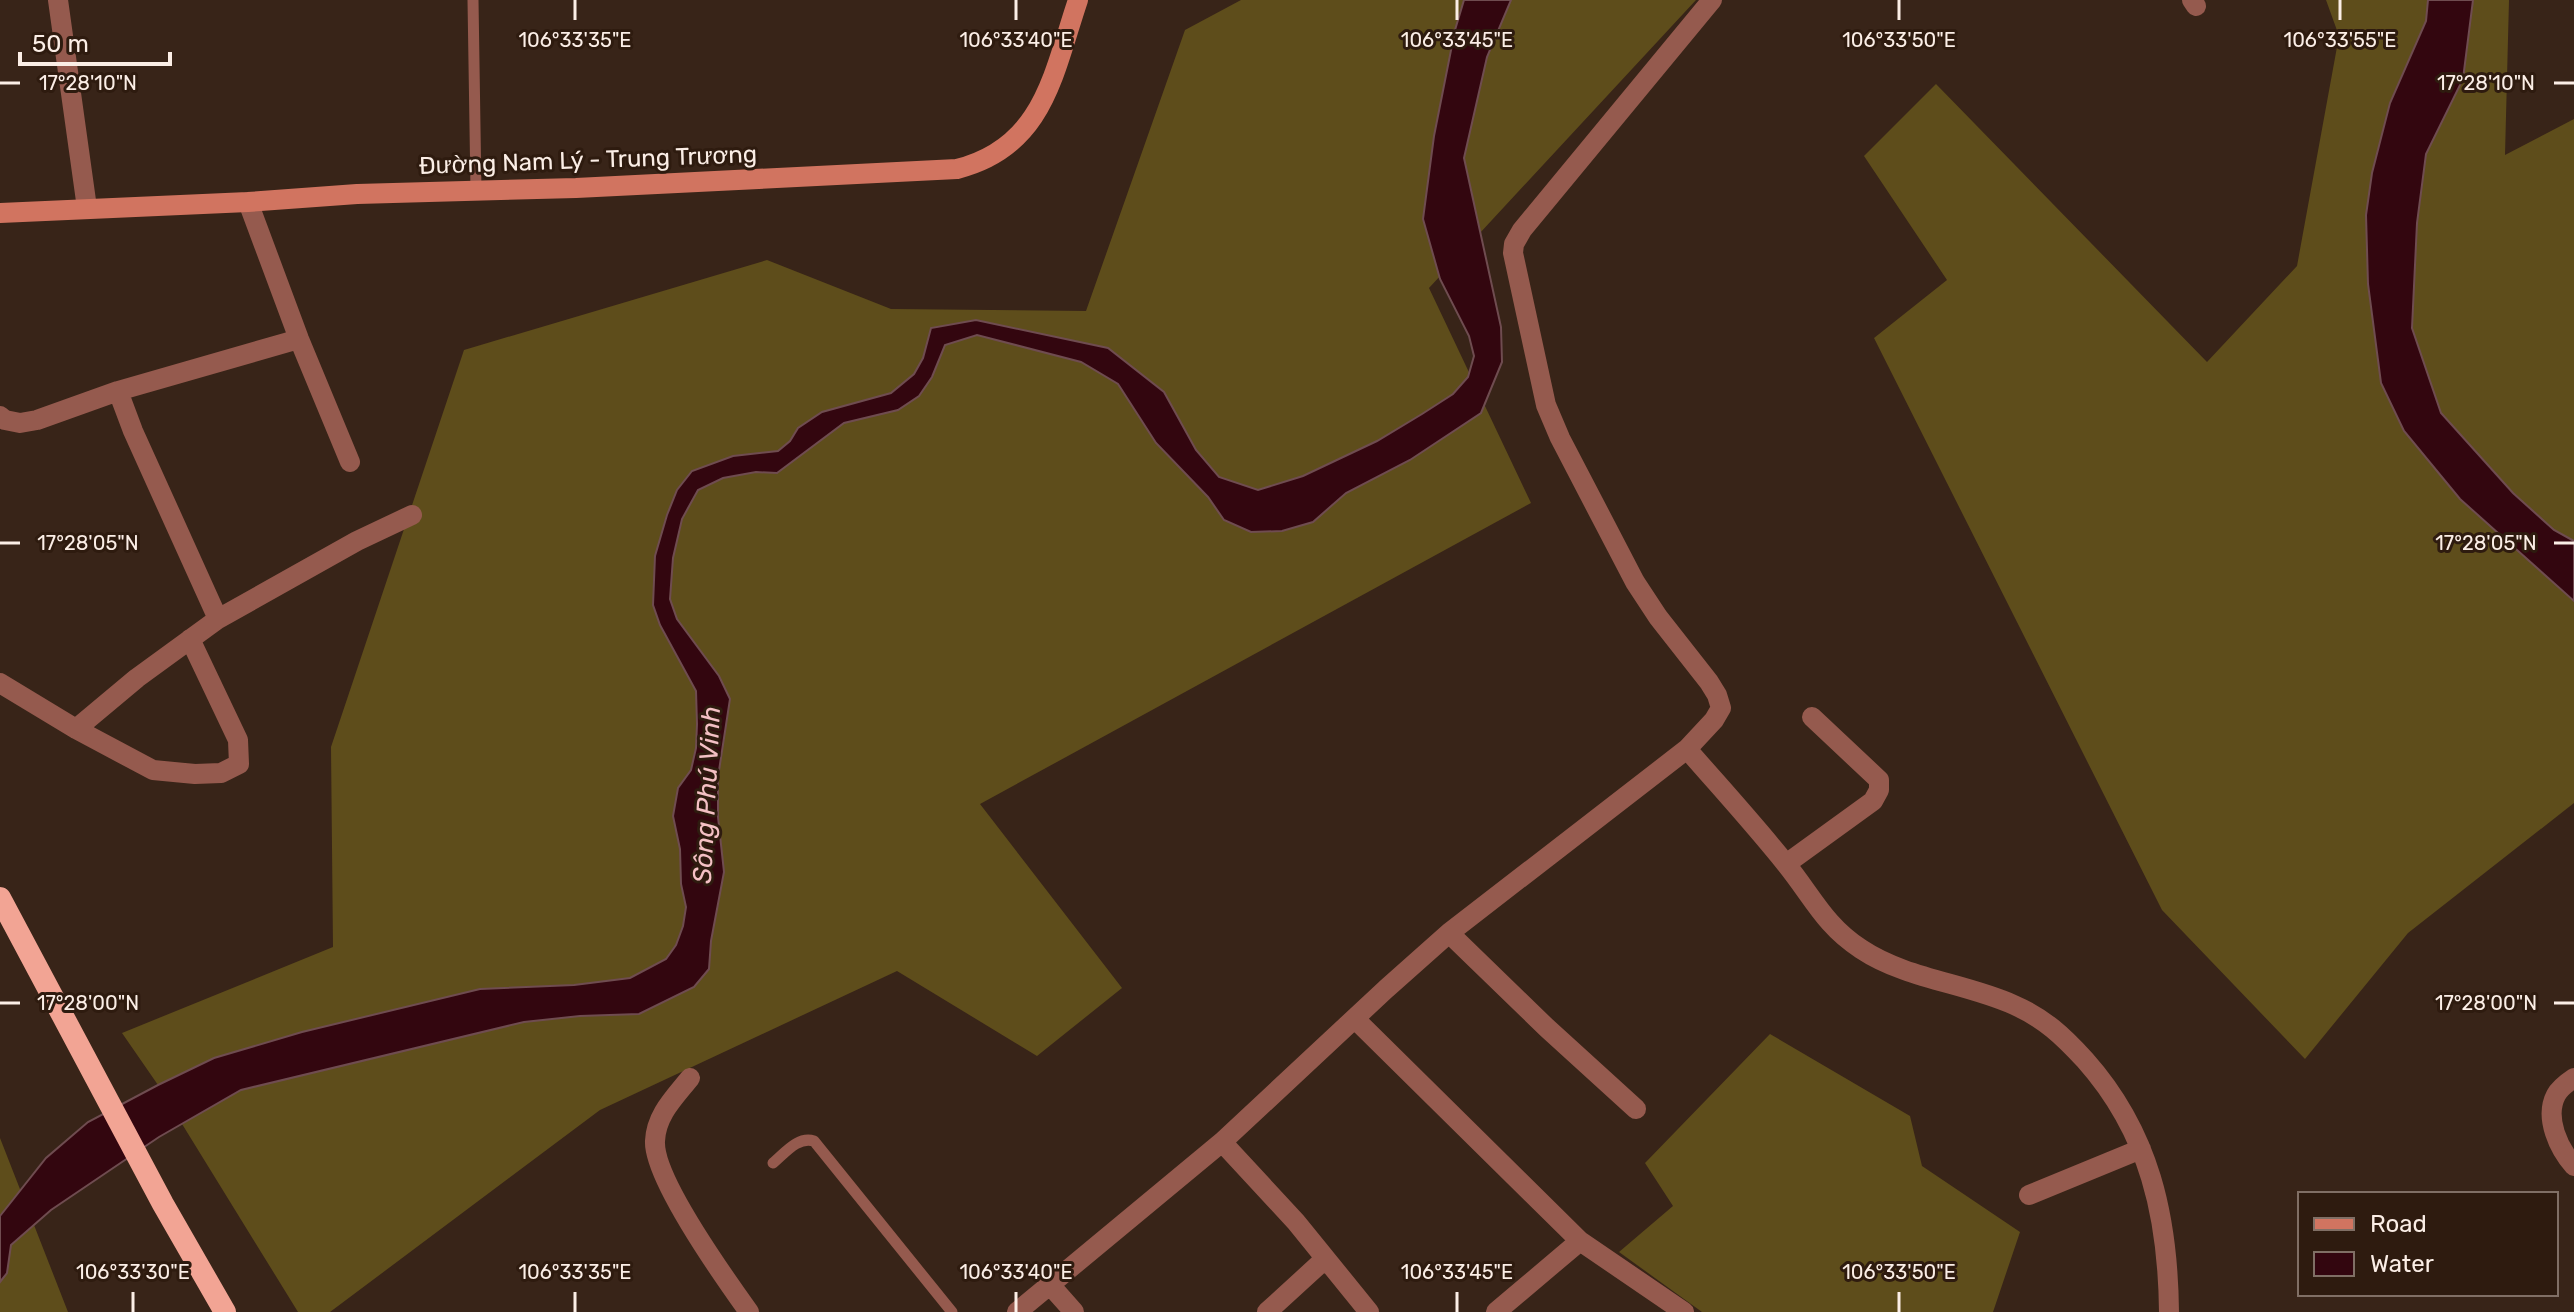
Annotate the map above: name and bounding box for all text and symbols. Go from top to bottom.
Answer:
scale bar [20,16,170,66]
text: 106°33'35"E [519,28,631,52]
text: 106°33'40"E [959,28,1073,52]
text: 106°33'45"E [1401,28,1513,52]
text: 106°33'50"E [1842,28,1956,52]
text: 106°33'55"E [2284,28,2396,52]
text: 50 m [32,30,89,58]
text: 17°28'10"N [39,71,137,95]
text: 17°28'10"N [2437,71,2535,95]
street label: Đường Nam Lý - Trung Trương [418,140,758,180]
text: 17°28'05"N [37,531,139,555]
text: 17°28'05"N [2435,531,2537,555]
water label: Sông Phú Vinh [687,706,727,884]
text: 17°28'00"N [37,991,139,1015]
text: 17°28'00"N [2435,991,2537,1015]
legend [2298,1192,2558,1296]
text: Road [2370,1210,2427,1238]
text: Water [2370,1250,2434,1278]
text: 106°33'30"E [76,1260,190,1284]
text: 106°33'35"E [519,1260,631,1284]
text: 106°33'40"E [959,1260,1073,1284]
text: 106°33'45"E [1401,1260,1513,1284]
text: 106°33'50"E [1842,1260,1956,1284]

